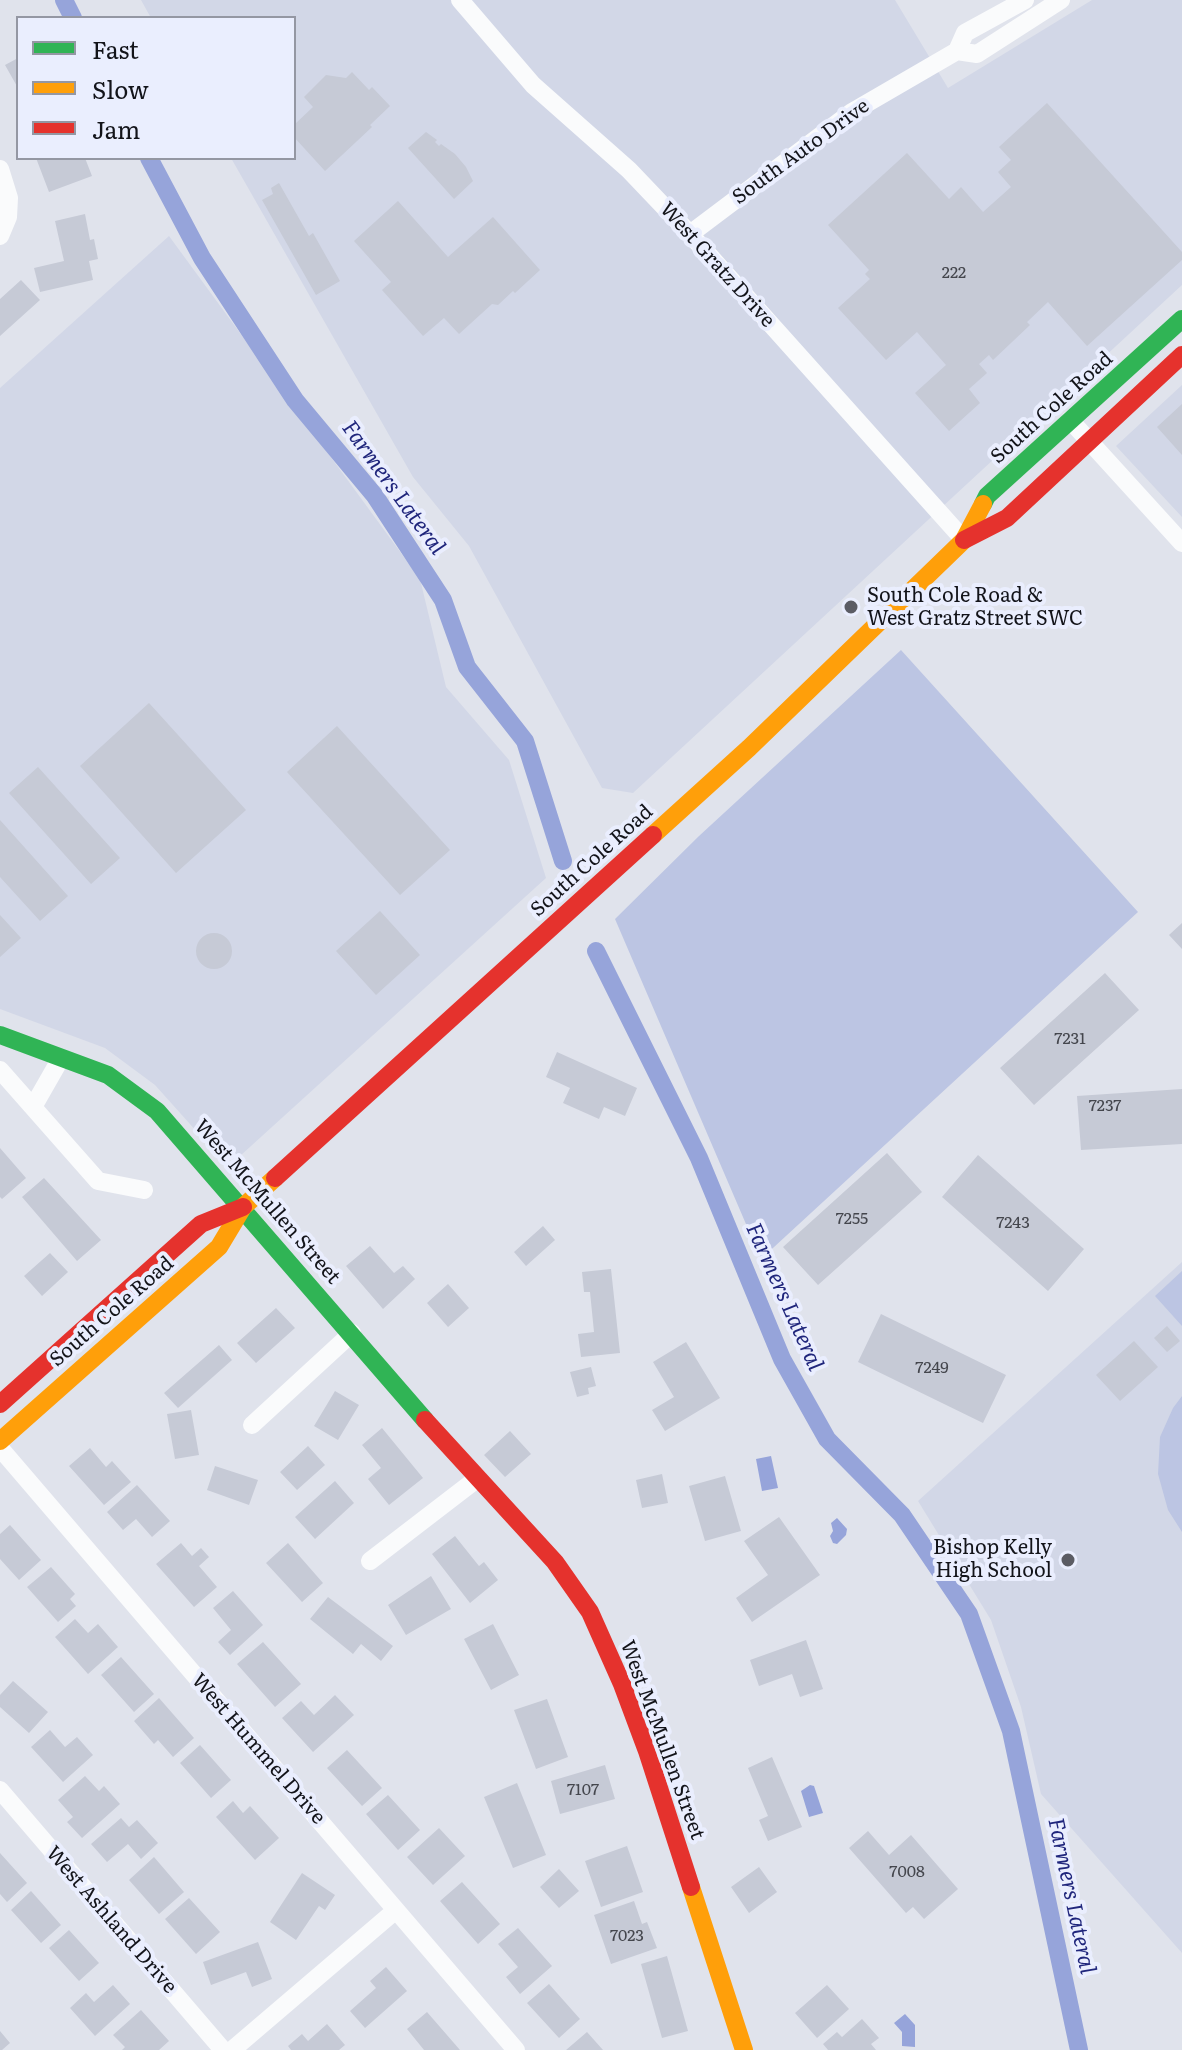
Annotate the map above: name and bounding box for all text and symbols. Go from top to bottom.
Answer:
legend [16,16,296,160]
text: Fast [92,31,139,66]
text: Slow [92,71,149,106]
street label: South Auto Drive [728,94,874,210]
text: Jam [92,111,140,146]
street label: West Gratz Drive [655,198,779,332]
house number: 222 [942,263,966,283]
street label: South Cole Road [986,347,1118,469]
water label: Farmers Lateral [336,416,450,560]
place label: South Cole Road & West Gratz Street SWC [867,584,1083,631]
marker: South Cole Road & West Gratz Street SWC [842,598,860,616]
street label: South Cole Road [526,800,658,922]
house number: 7231 [1054,1029,1086,1049]
house number: 7237 [1089,1096,1121,1116]
street label: West McMullen Street [189,1115,345,1289]
house number: 7255 [836,1209,868,1229]
house number: 7243 [996,1213,1030,1233]
water label: Farmers Lateral [740,1219,828,1375]
street label: South Cole Road [45,1252,179,1372]
house number: 7249 [915,1358,949,1378]
place label: Bishop Kelly High School [933,1536,1052,1583]
marker: Bishop Kelly High School [1059,1551,1077,1569]
street label: West McMullen Street [615,1637,709,1843]
street label: West Hummel Drive [186,1669,330,1829]
house number: 7107 [567,1780,599,1800]
water label: Farmers Lateral [1042,1816,1100,1976]
street label: West Ashland Drive [41,1841,181,1999]
house number: 7008 [889,1862,925,1882]
house number: 7023 [610,1926,644,1946]

